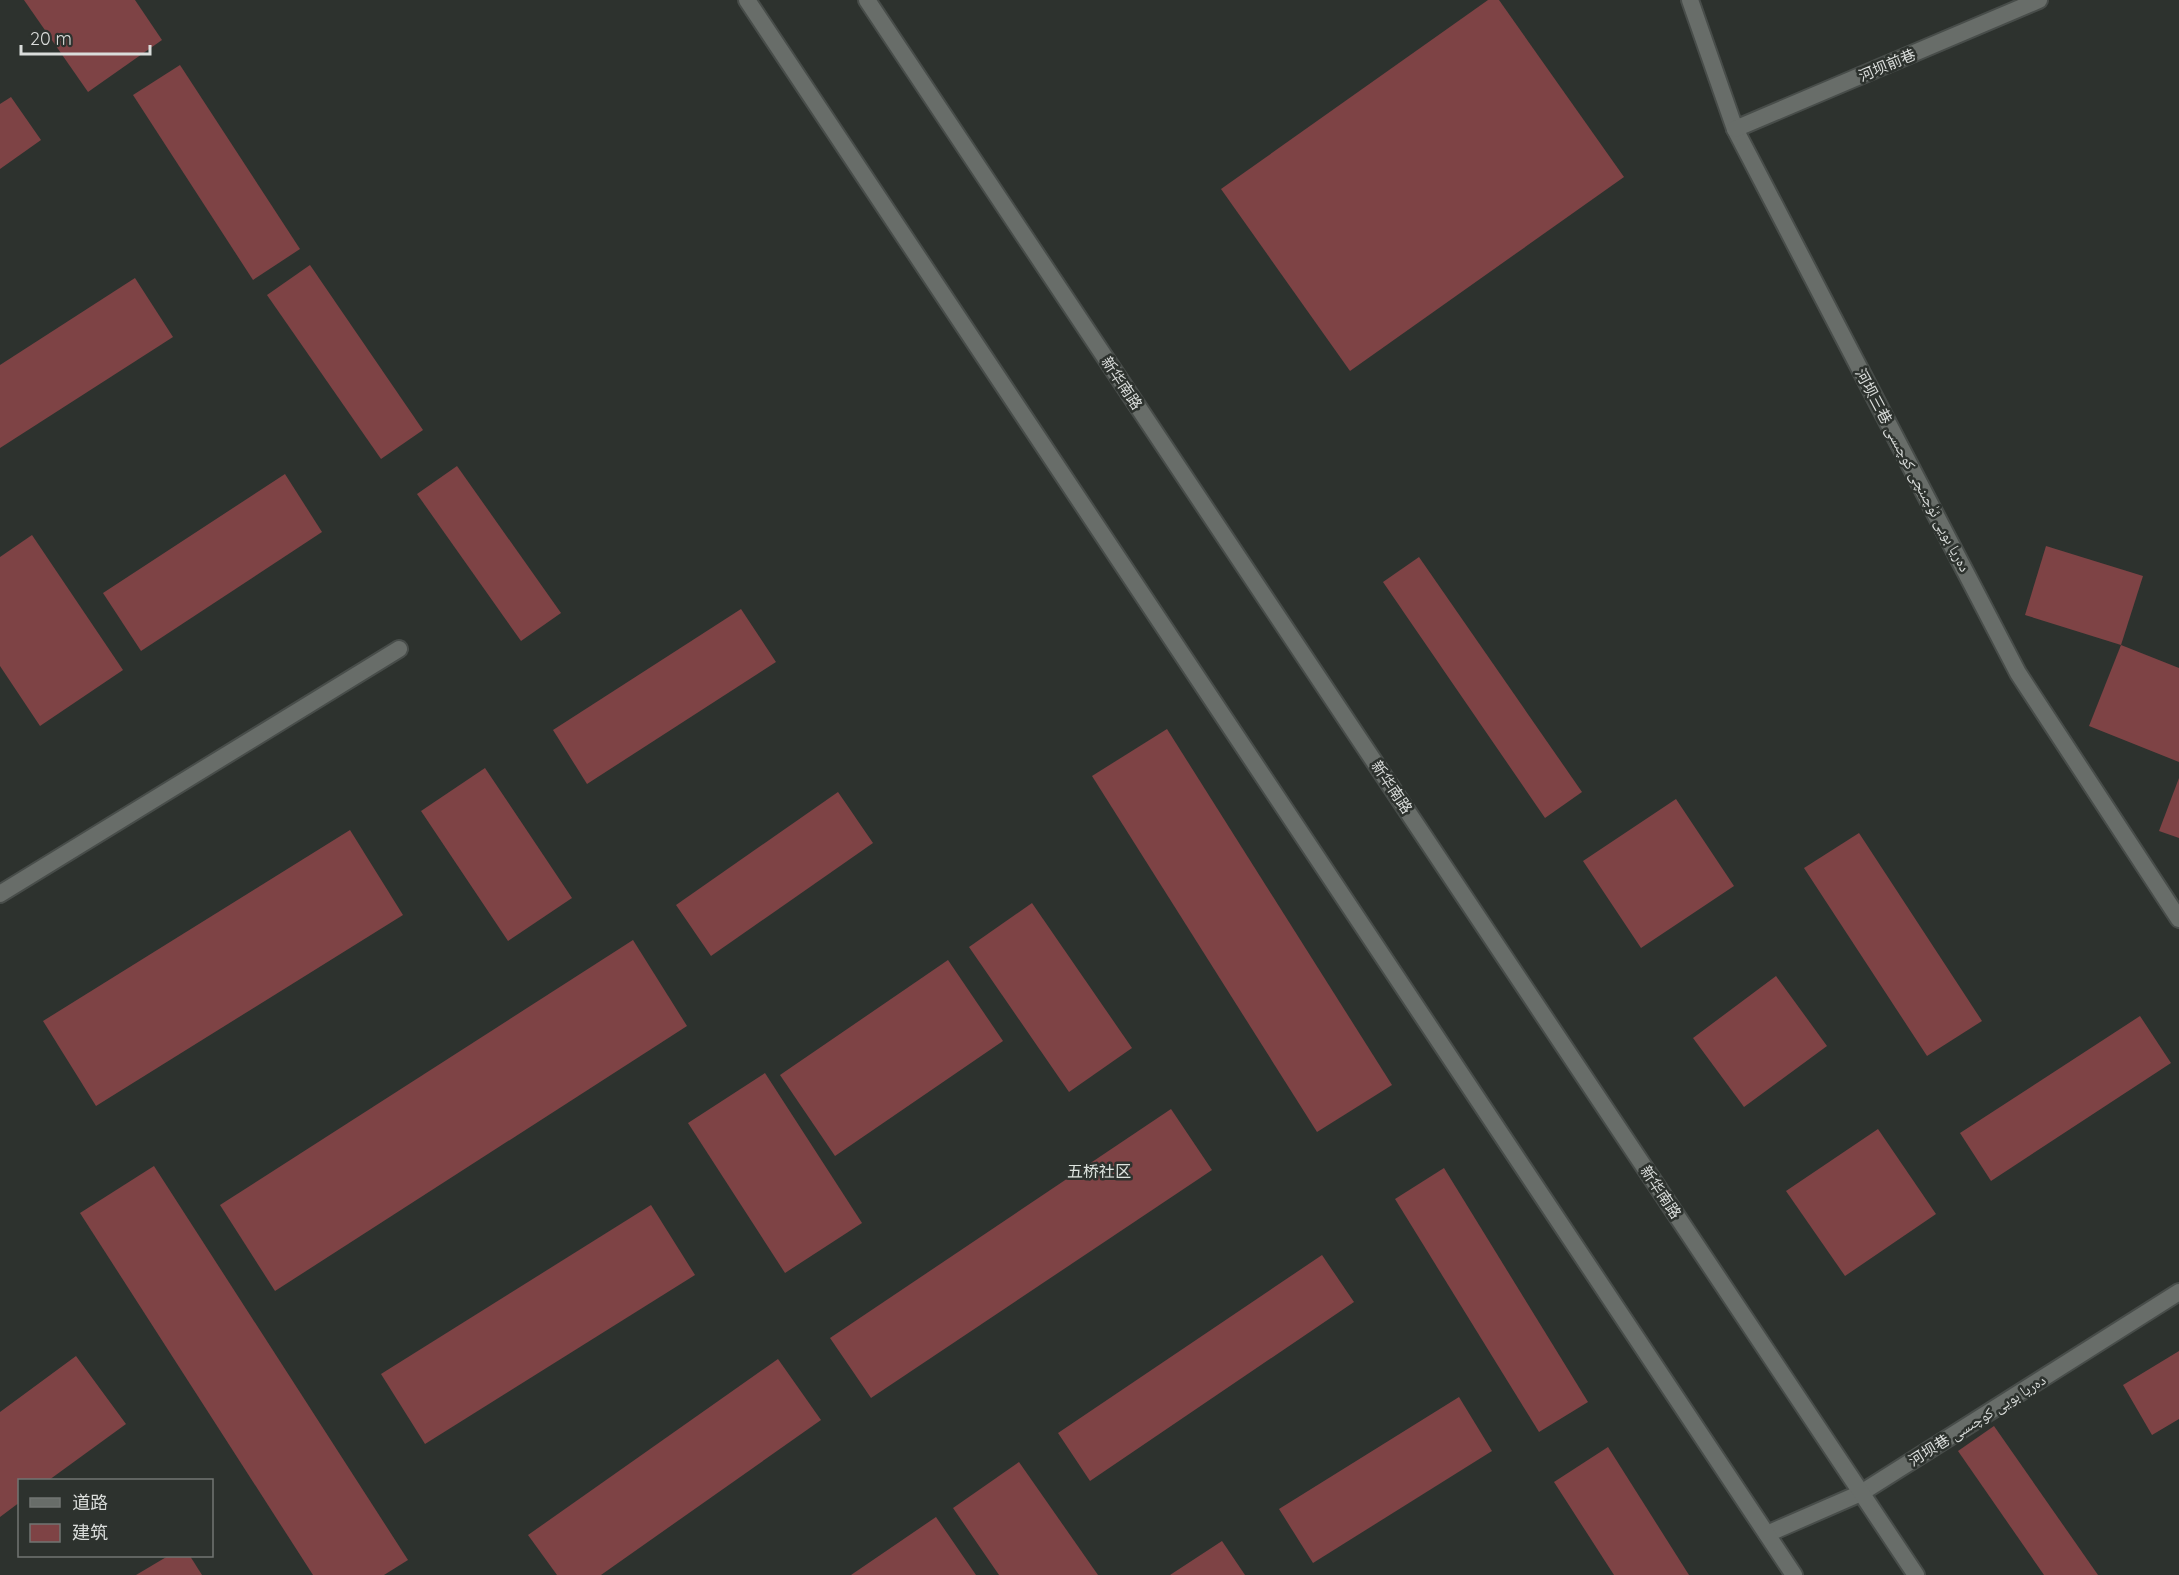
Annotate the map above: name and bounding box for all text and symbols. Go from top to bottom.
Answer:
scale bar [21,18,150,56]
text: 20 m [30,27,72,50]
street label: 河坝前巷 [1856,45,1918,85]
street label: 新华南路 [1097,353,1147,413]
street label: 河坝三巷 دەريا بويى ئۈچىنچى كوچىسى [1850,365,1975,575]
street label: 新华南路 [1367,757,1417,817]
district label: 五桥社区 [1067,1161,1131,1181]
street label: 新华南路 [1636,1162,1686,1222]
street label: 河坝巷 دەريا بويى كوچىسى [1905,1370,2050,1471]
legend [18,1479,213,1557]
text: 道路 [72,1491,108,1514]
text: 建筑 [72,1521,108,1544]

